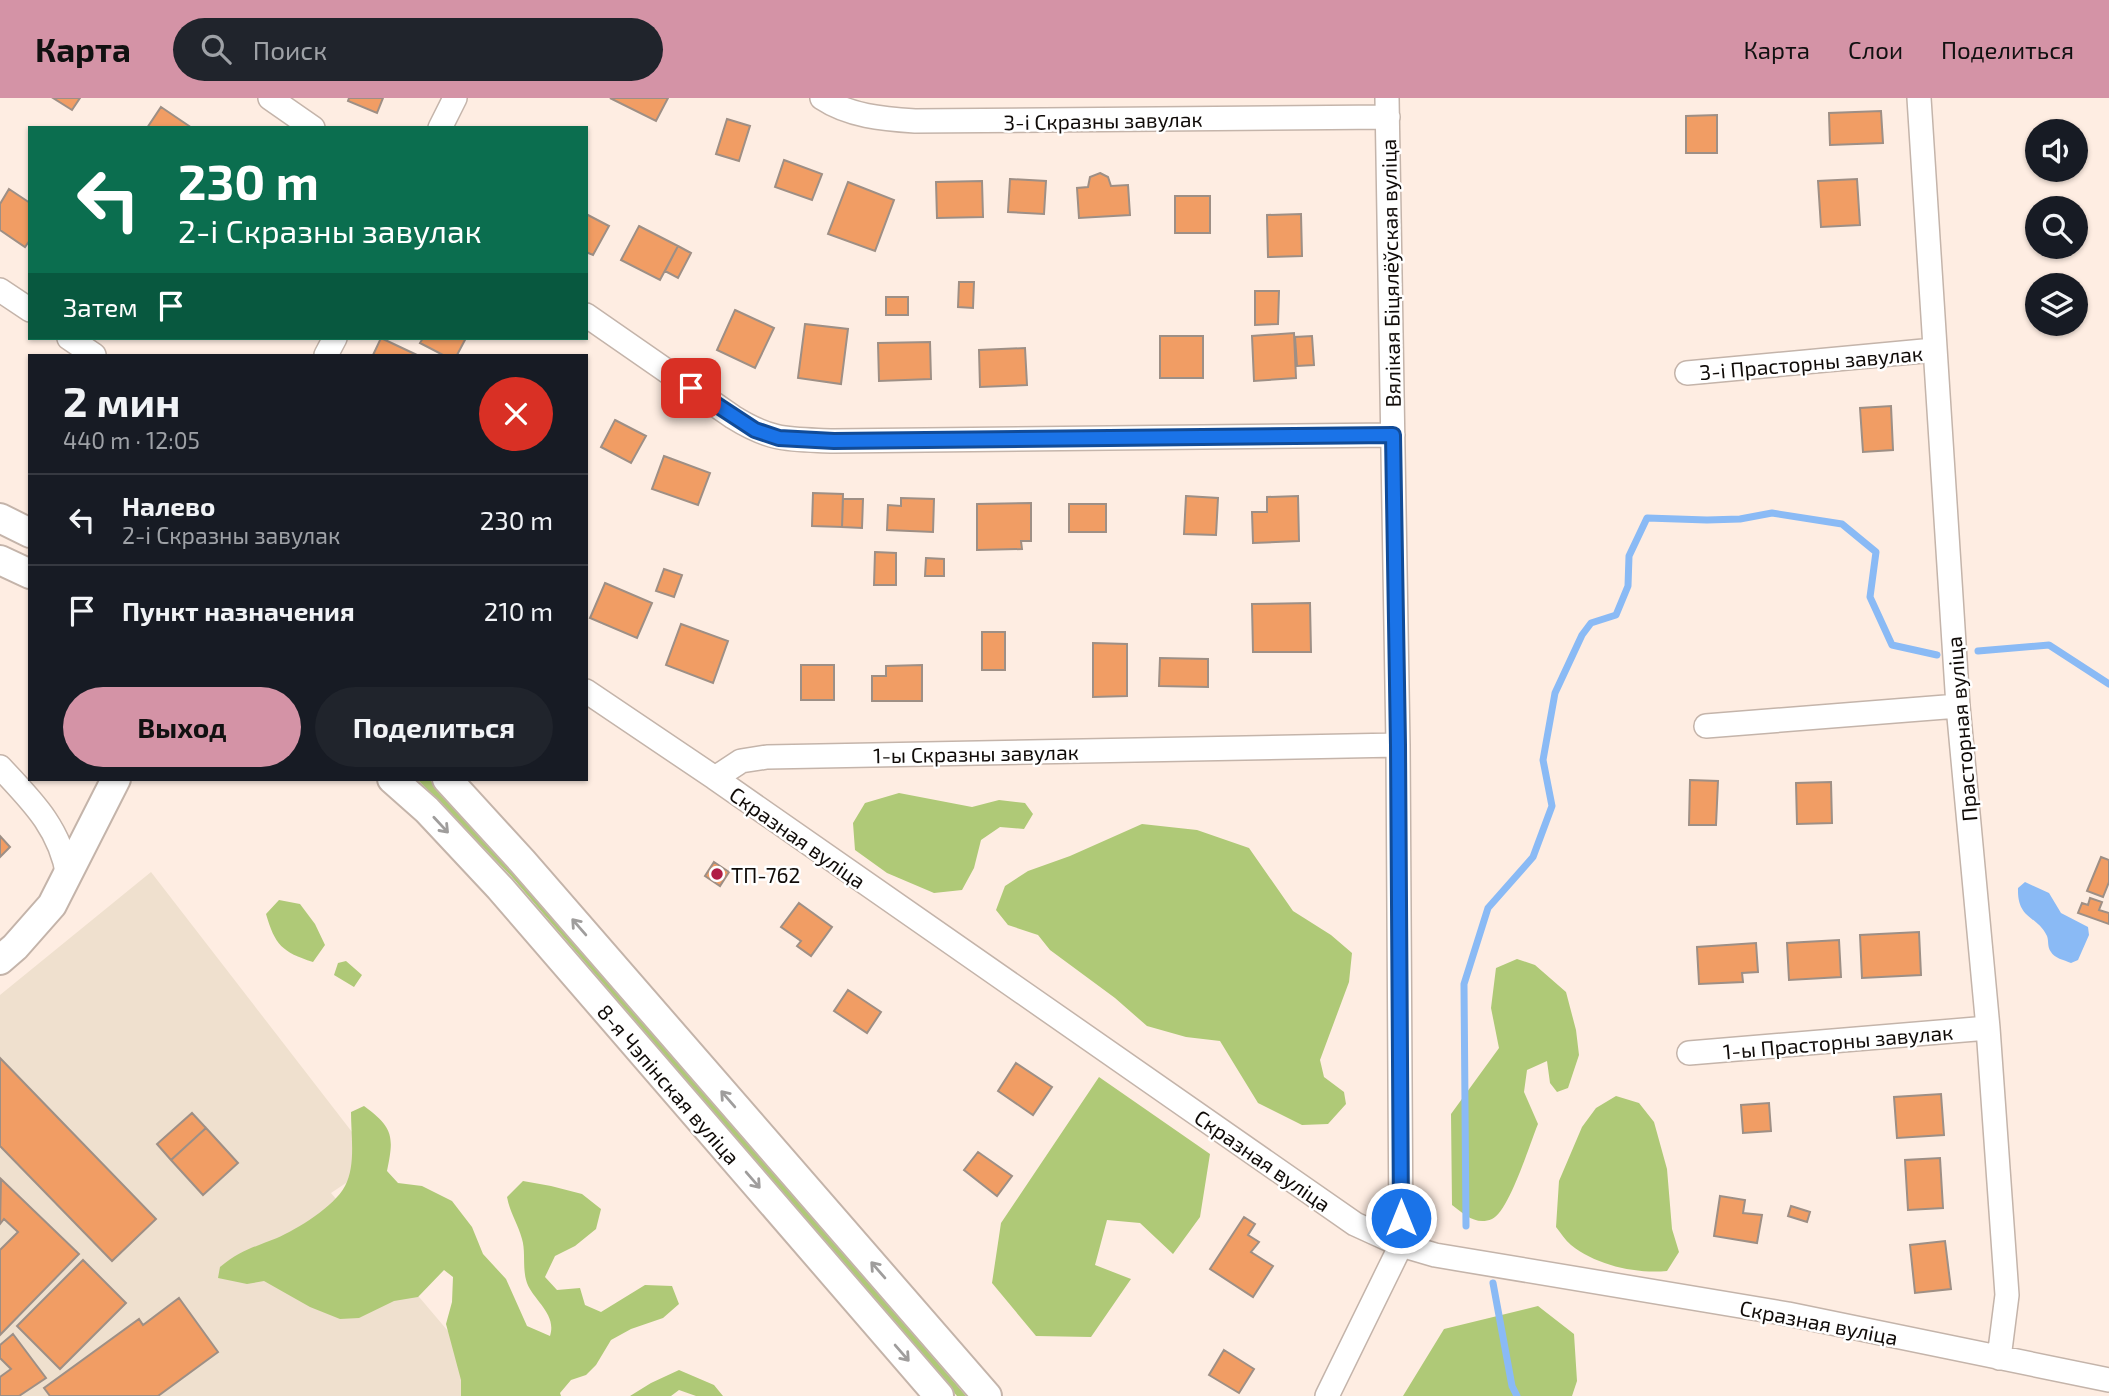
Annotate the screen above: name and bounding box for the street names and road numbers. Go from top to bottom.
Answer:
street label: 3-і Скразны завулак [1003,106,1203,135]
street label: Вялікая Біцялёўская вуліца [1375,138,1406,408]
street label: 3-і Прасторны завулак [1698,340,1924,385]
street label: Прасторная вуліца [1940,635,1983,823]
street label: 1-ы Скразны завулак [873,739,1079,768]
street label: Скразная вуліца [725,781,871,894]
street label: 8-я Чэпінская вуліца [592,999,745,1170]
street label: 1-ы Прасторны завулак [1722,1018,1954,1065]
street label: Скразная вуліца [1190,1104,1336,1217]
street label: Скразная вуліца [1738,1294,1900,1351]

